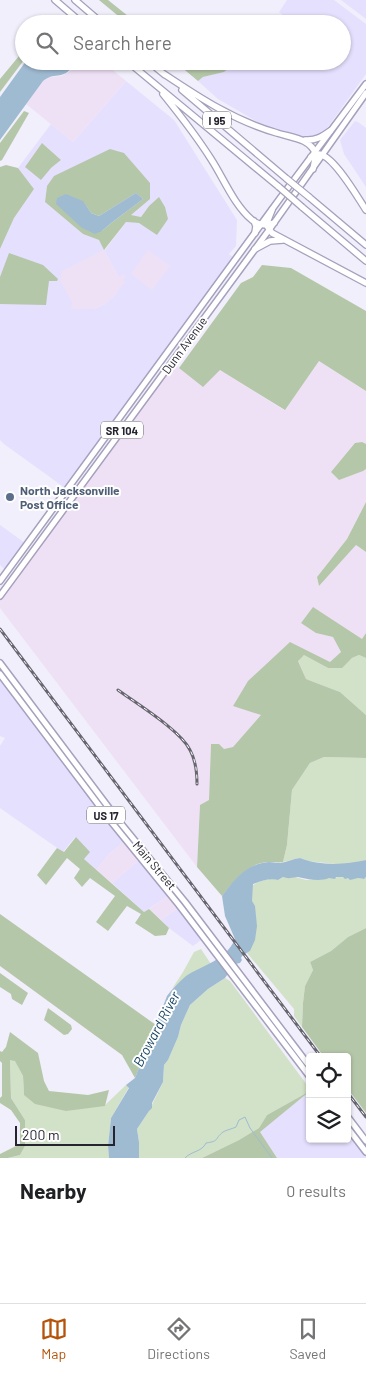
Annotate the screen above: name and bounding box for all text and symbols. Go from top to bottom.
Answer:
search box [15,15,351,70]
icon: search [33,29,61,57]
text: Search here [73,31,172,54]
road number: I 95 [203,112,231,128]
street label: Dunn Avenue [159,314,209,376]
road number: SR 104 [101,422,143,438]
place label: North Jacksonville Post Office [20,483,120,511]
marker: North Jacksonville Post Office [4,491,16,503]
road number: US 17 [87,806,125,824]
street label: Main Street [131,838,179,892]
water label: Broward River [129,988,183,1069]
map controls [306,1053,351,1143]
button: locate [306,1053,351,1098]
button: layers [306,1098,351,1143]
scale bar [15,1123,115,1146]
text: 200 m [22,1126,60,1143]
text: Nearby [20,1178,86,1203]
text: 0 results [286,1181,346,1200]
tab: Map [40,1315,68,1362]
tab: Directions [147,1315,210,1362]
tab: Saved [289,1315,326,1362]

